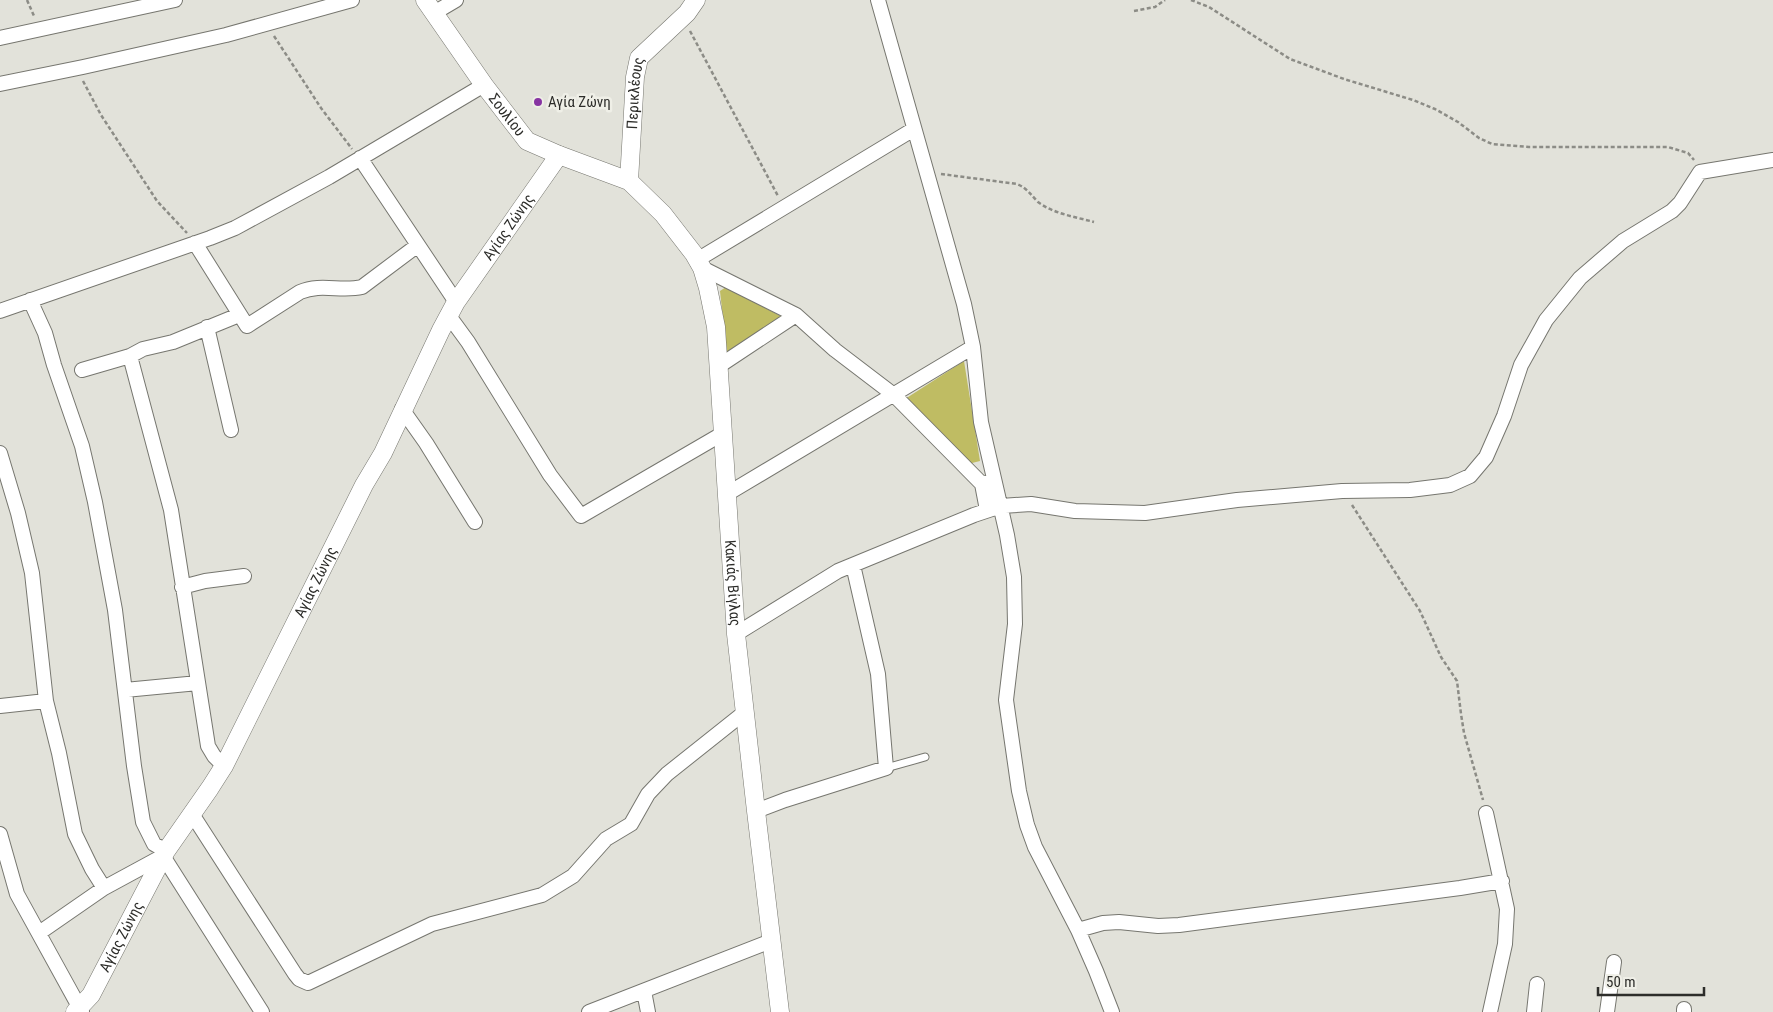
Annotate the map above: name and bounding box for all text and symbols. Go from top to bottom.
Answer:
street label: Περικλέους [623,56,648,130]
street label: Σουλίου [485,90,529,140]
place label: Αγία Ζώνη [548,93,611,111]
marker: Αγία Ζώνη [532,96,544,108]
street label: Αγίας Ζώνης [479,190,538,264]
street label: Κακιάς Βίγλας [721,539,744,627]
street label: Αγίας Ζώνης [290,544,341,621]
street label: Αγίας Ζώνης [96,898,147,975]
scale bar [1598,964,1704,996]
text: 50 m [1606,973,1636,991]

